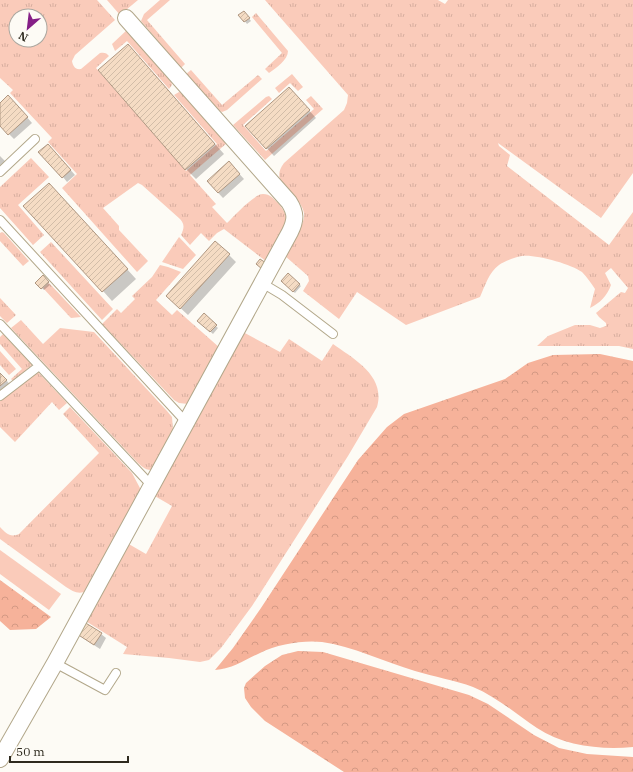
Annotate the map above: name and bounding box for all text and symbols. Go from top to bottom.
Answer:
north arrow [8,8,48,48]
text: N [16,28,30,45]
scale bar [10,738,128,764]
text: 50 m [16,744,45,759]

